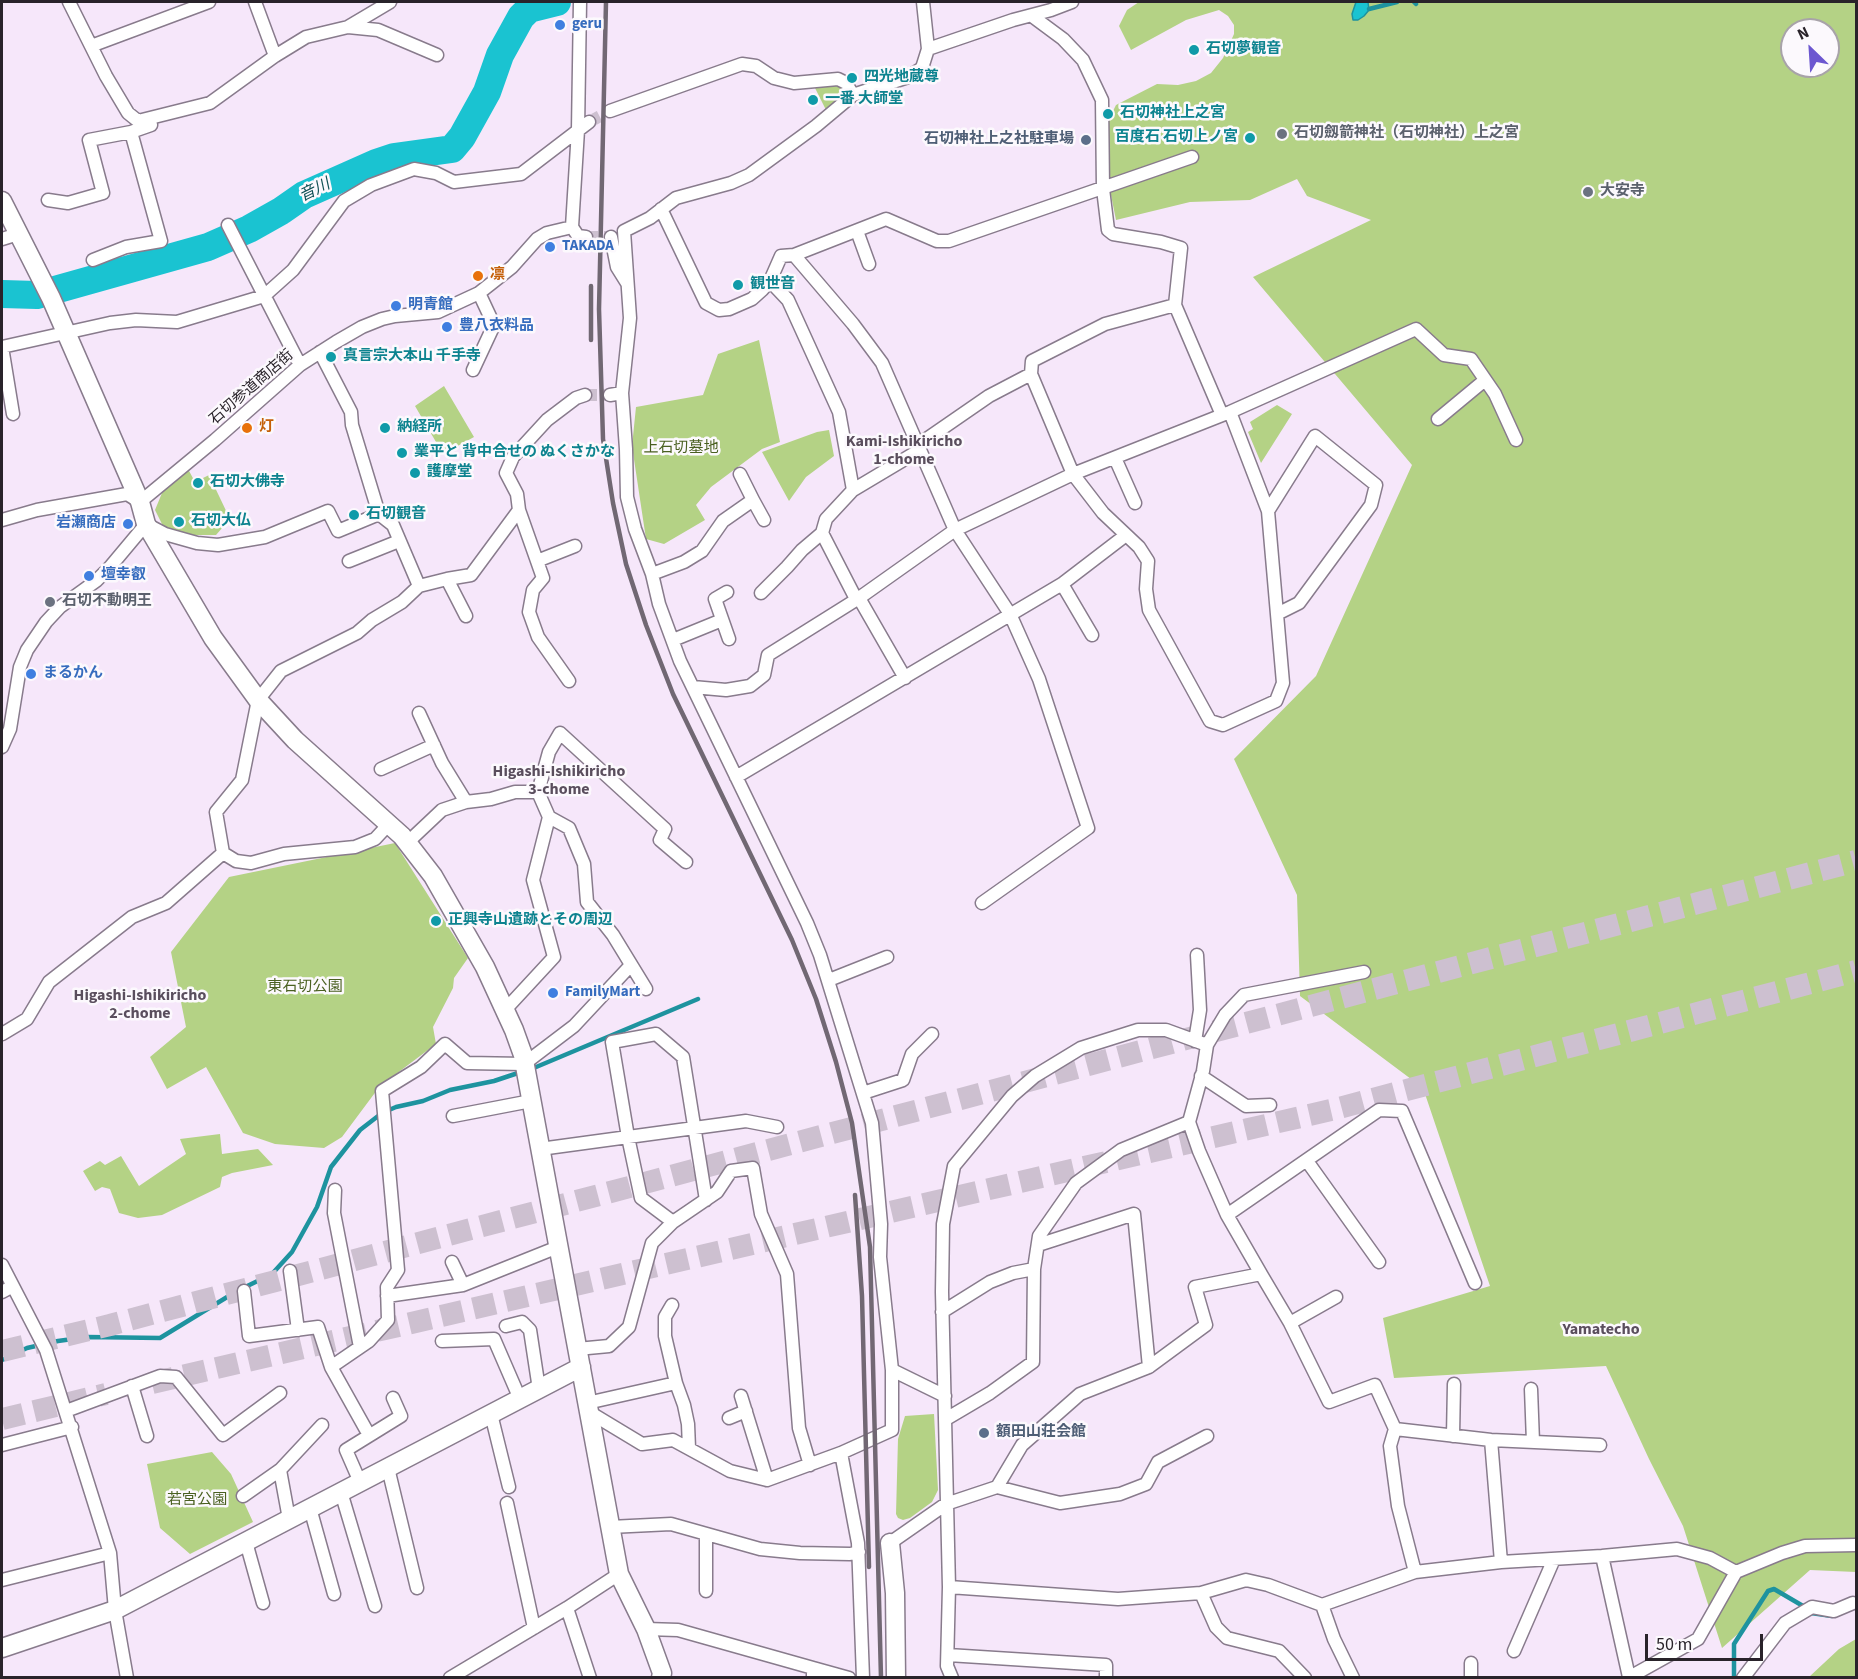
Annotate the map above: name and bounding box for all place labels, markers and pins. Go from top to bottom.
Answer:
place label: geru [572,16,602,34]
marker: geru [553,18,567,32]
place label: 石切夢観音 [1206,41,1281,59]
marker: 石切夢観音 [1187,43,1201,57]
place label: 四光地蔵尊 [864,69,939,87]
marker: 四光地蔵尊 [845,71,859,85]
place label: 一番 大師堂 [825,91,903,109]
marker: 一番 大師堂 [806,93,820,107]
place label: 石切神社上之宮 [1120,105,1225,123]
marker: 石切神社上之宮 [1101,107,1115,121]
place label: 石切劔箭神社（石切神社）上之宮 [1294,125,1519,143]
marker: 石切劔箭神社（石切神社）上之宮 [1275,127,1289,141]
place label: 百度石 石切上ノ宮 [1115,129,1238,147]
place label: 石切神社上之社駐車場 [924,131,1074,149]
marker: 百度石 石切上ノ宮 [1243,131,1257,145]
marker: 石切神社上之社駐車場 [1079,133,1093,147]
place label: 大安寺 [1600,183,1645,201]
marker: 大安寺 [1581,185,1595,199]
place label: TAKADA [562,238,614,256]
marker: TAKADA [543,240,557,254]
place label: 凛 [490,267,505,285]
marker: 凛 [471,269,485,283]
place label: 観世音 [750,276,795,294]
marker: 観世音 [731,278,745,292]
place label: 明青館 [408,297,453,315]
marker: 明青館 [389,299,403,313]
place label: 豊八衣料品 [459,318,534,336]
marker: 豊八衣料品 [440,320,454,334]
place label: 真言宗大本山 千手寺 [343,348,481,366]
marker: 真言宗大本山 千手寺 [324,350,338,364]
place label: 灯 [259,419,274,437]
place label: 納経所 [397,419,442,437]
marker: 灯 [240,421,254,435]
marker: 納経所 [378,421,392,435]
place label: 業平と 背中合せの ぬくさかな [414,444,615,462]
marker: 業平と 背中合せの ぬくさかな [395,446,409,460]
place label: 護摩堂 [427,464,472,482]
marker: 護摩堂 [408,466,422,480]
place label: 石切大佛寺 [210,474,285,492]
marker: 石切大佛寺 [191,476,205,490]
place label: 石切観音 [366,506,426,524]
marker: 石切観音 [347,508,361,522]
place label: 石切大仏 [191,513,251,531]
place label: 岩瀬商店 [56,515,116,533]
marker: 石切大仏 [172,515,186,529]
marker: 岩瀬商店 [121,517,135,531]
place label: 壇幸叡 [101,567,146,585]
marker: 壇幸叡 [82,569,96,583]
place label: 石切不動明王 [62,593,152,611]
marker: 石切不動明王 [43,595,57,609]
place label: まるかん [43,665,103,683]
marker: まるかん [24,667,38,681]
place label: 正興寺山遺跡とその周辺 [448,912,613,930]
marker: 正興寺山遺跡とその周辺 [429,914,443,928]
place label: FamilyMart [565,984,640,1002]
marker: FamilyMart [546,986,560,1000]
place label: 額田山荘会館 [996,1424,1086,1442]
marker: 額田山荘会館 [977,1426,991,1440]

